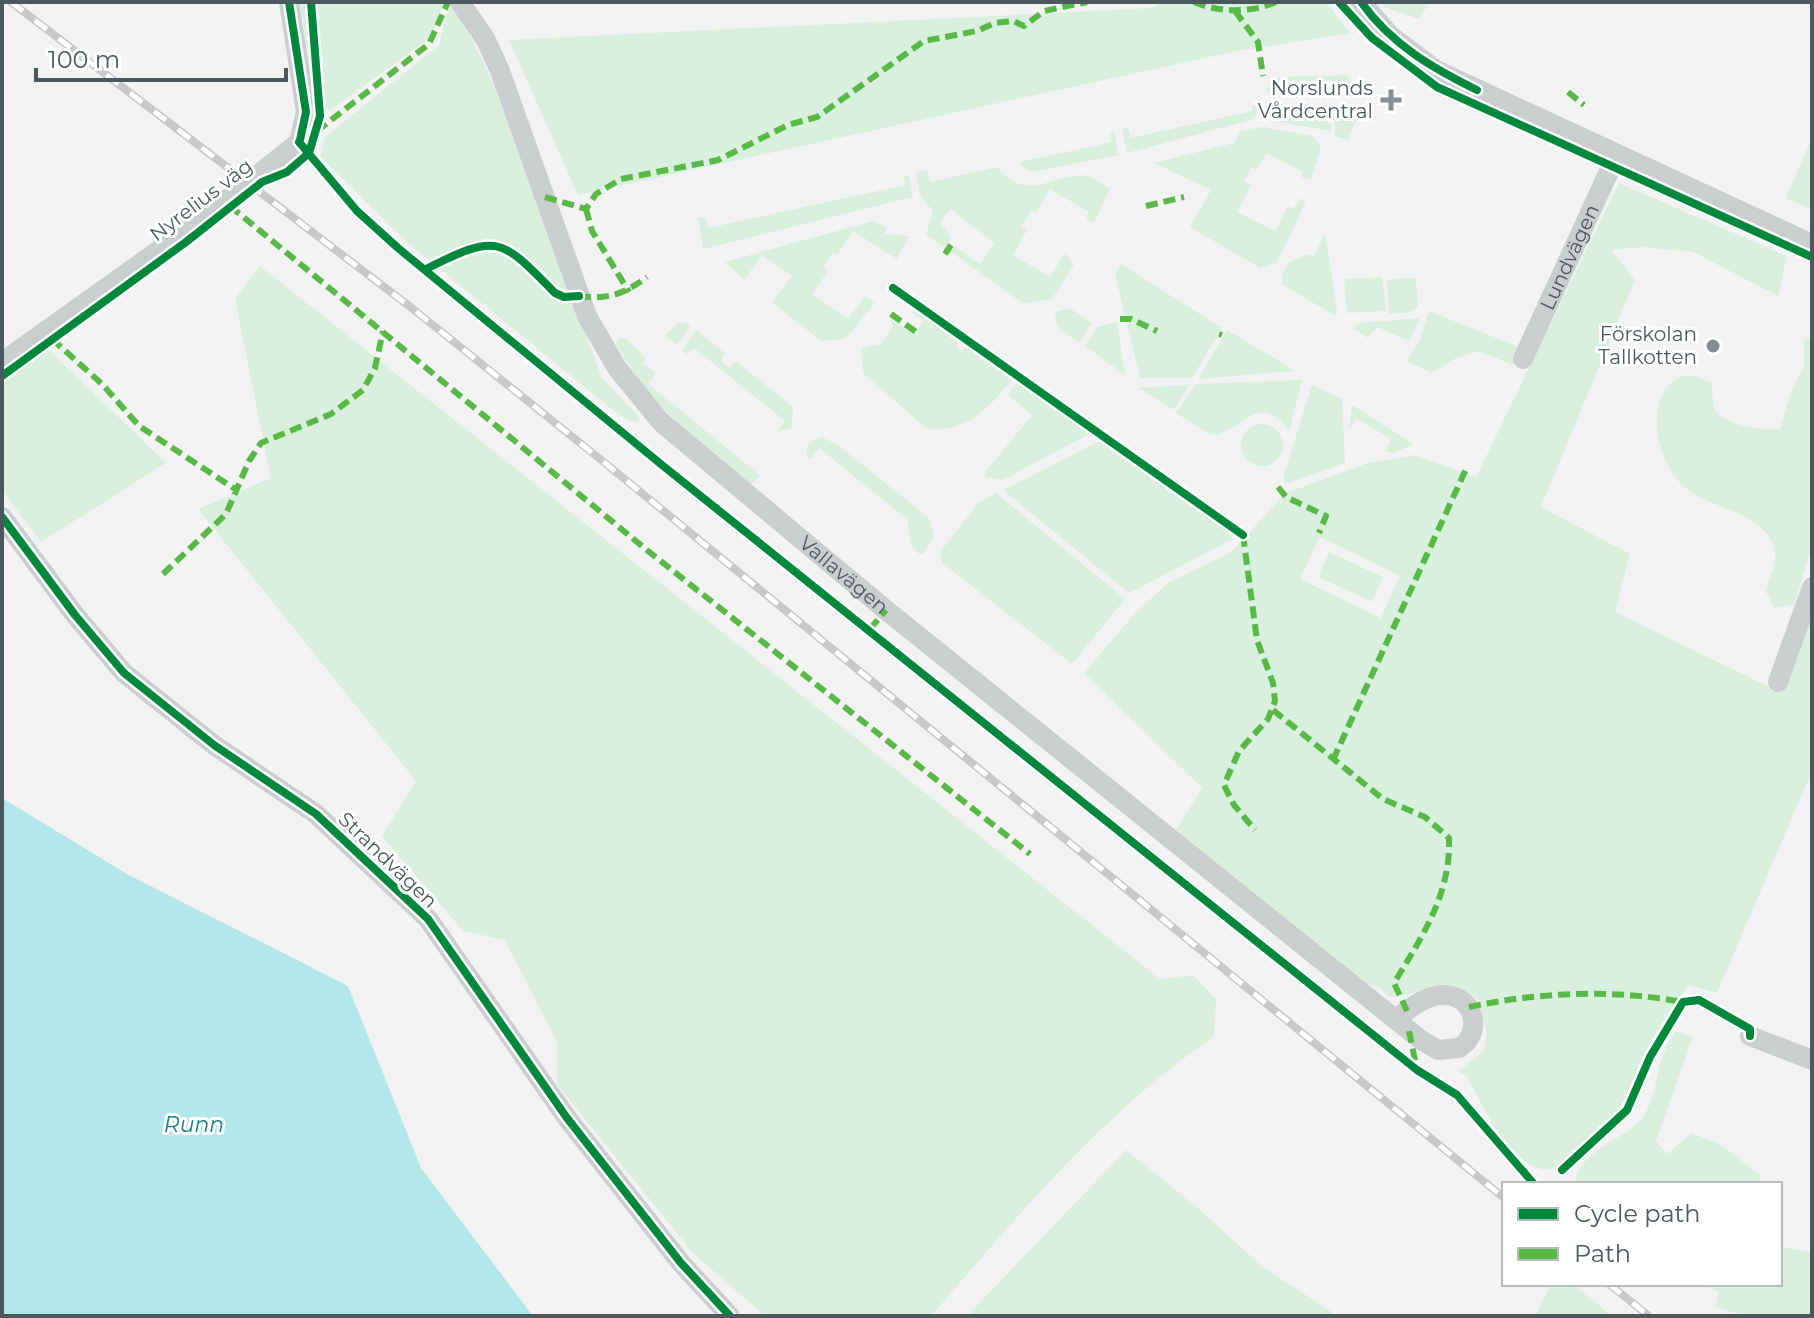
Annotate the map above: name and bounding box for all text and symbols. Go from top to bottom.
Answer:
scale bar [36,32,286,82]
text: 100 m [48,45,120,74]
place label: Norslunds Vårdcentral [1258,76,1373,123]
marker: Norslunds Vårdcentral [1380,89,1402,111]
street label: Nyrelius väg [145,154,257,246]
street label: Lundvägen [1535,200,1604,314]
place label: Förskolan Tallkotten [1598,322,1697,369]
marker: Förskolan Tallkotten [1704,337,1722,355]
street label: Vallavägen [794,531,893,619]
street label: Strandvägen [334,807,442,913]
water label: Runn [164,1111,224,1138]
legend [1502,1182,1782,1286]
text: Cycle path [1574,1199,1701,1228]
text: Path [1574,1239,1631,1268]

